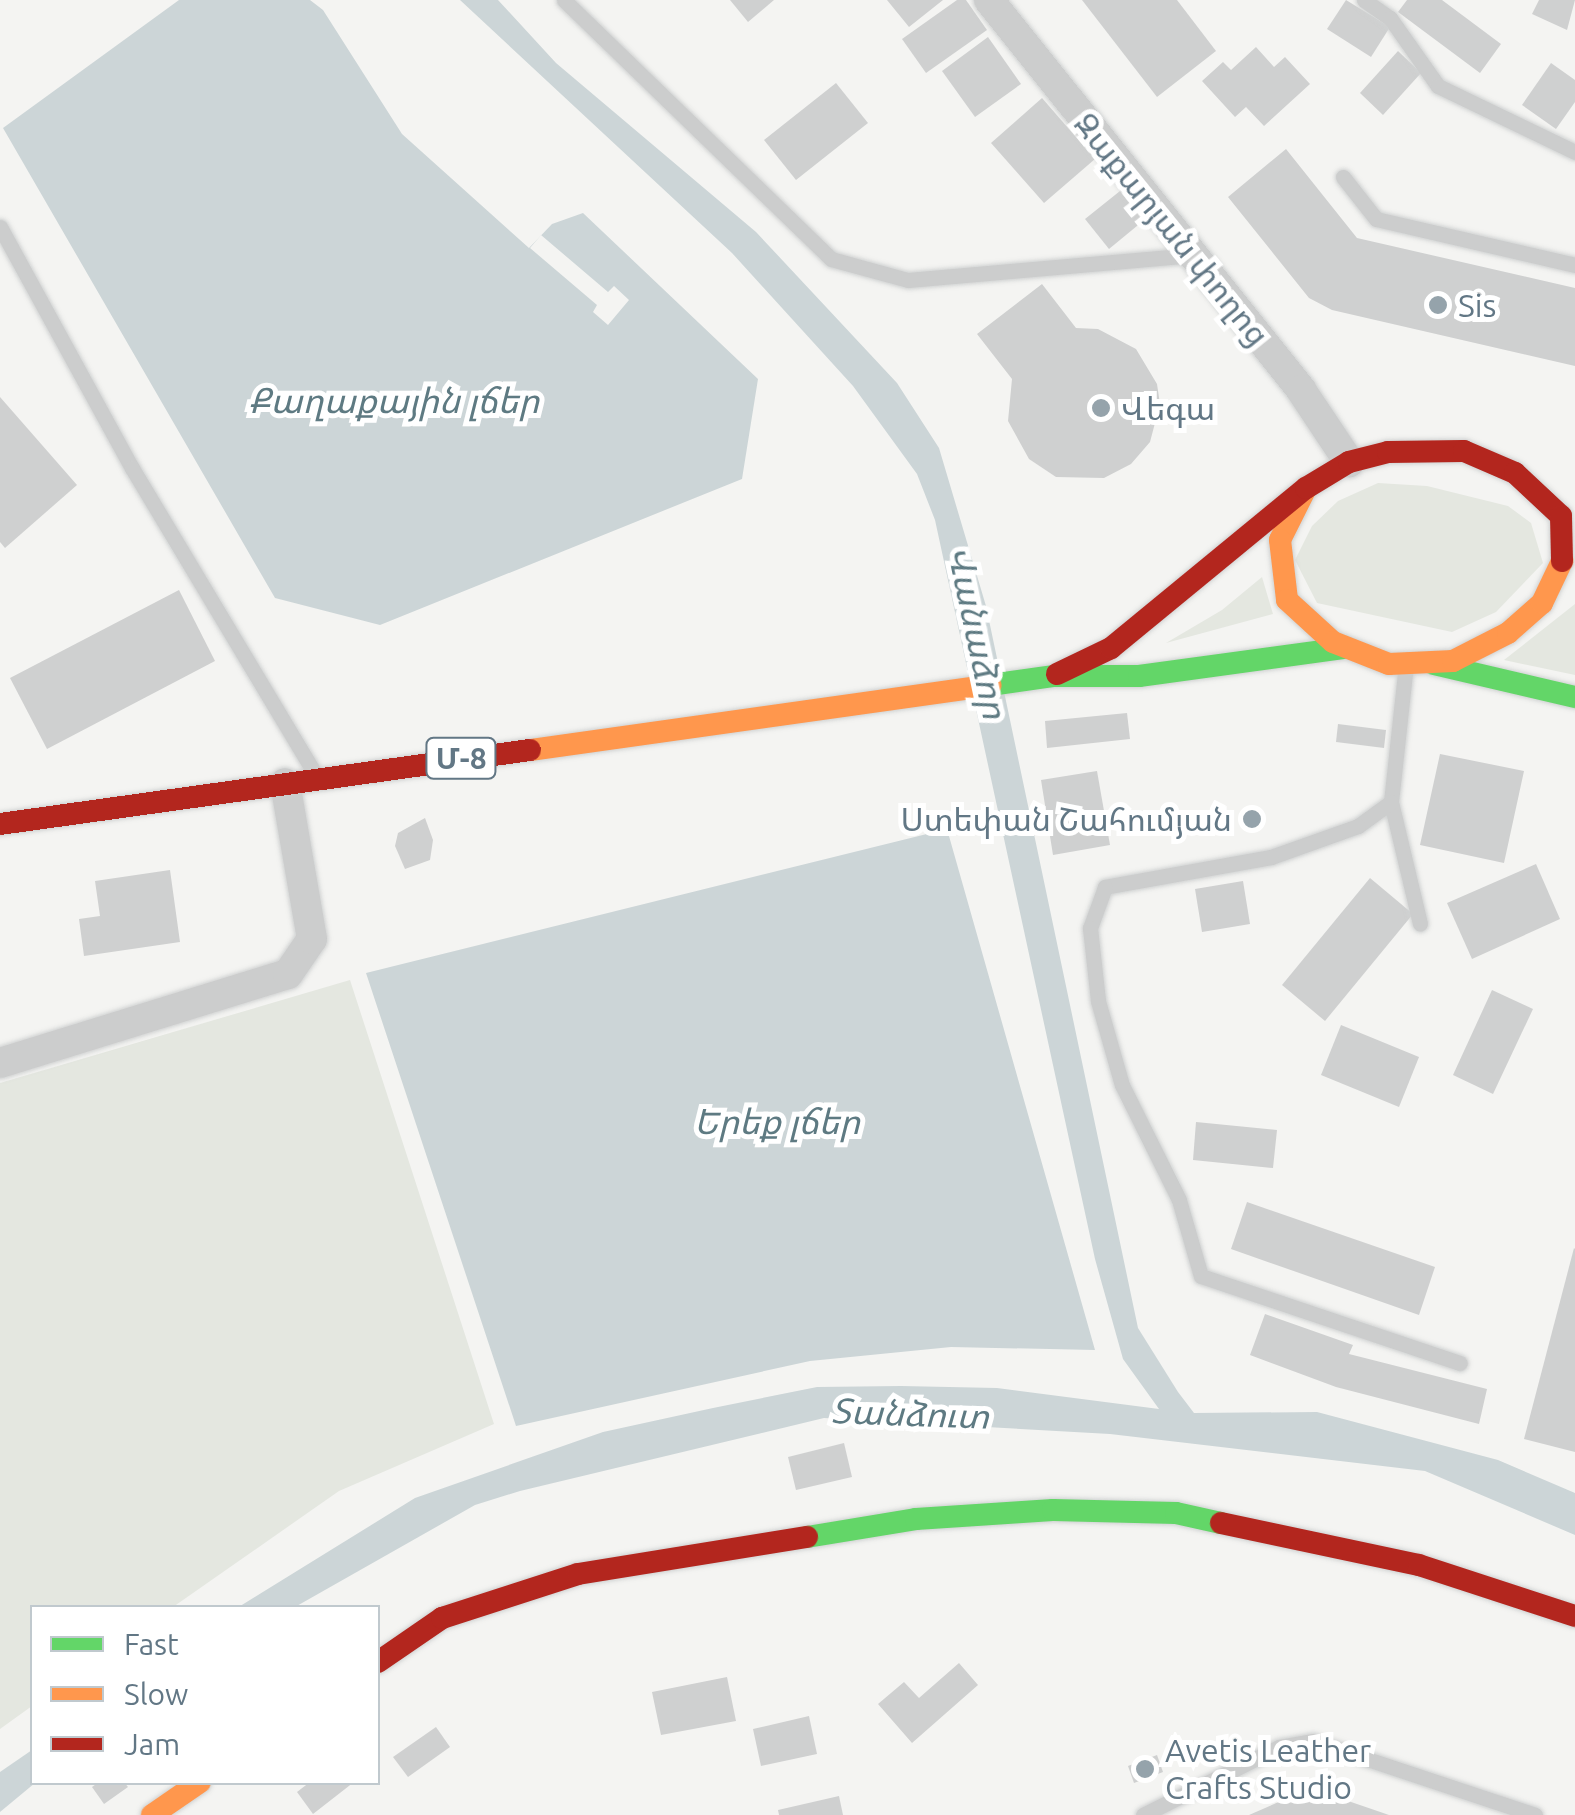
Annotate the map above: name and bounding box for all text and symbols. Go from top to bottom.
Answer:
street label: Զաքարյան փողոց [1066,105,1278,353]
place label: Sis [1458,286,1496,324]
marker: Sis [1427,294,1449,316]
water label: Քաղաքային լճեր [249,379,539,421]
place label: Վեգա [1121,389,1215,427]
marker: Վեգա [1090,397,1112,419]
water label: Վանաձոր [939,542,1017,722]
road number: Մ-8 [424,733,498,783]
place label: Ստեփան Շահումյան [901,800,1232,838]
marker: Ստեփան Շահումյան [1241,808,1263,830]
water label: Երեք լճեր [694,1100,860,1142]
water label: Տանձուտ [830,1389,990,1437]
legend [30,1605,380,1785]
text: Fast [124,1627,179,1661]
text: Slow [124,1677,188,1711]
text: Jam [124,1727,180,1761]
place label: Avetis Leather Crafts Studio [1165,1732,1371,1807]
marker: Avetis Leather Crafts Studio [1134,1758,1156,1780]

